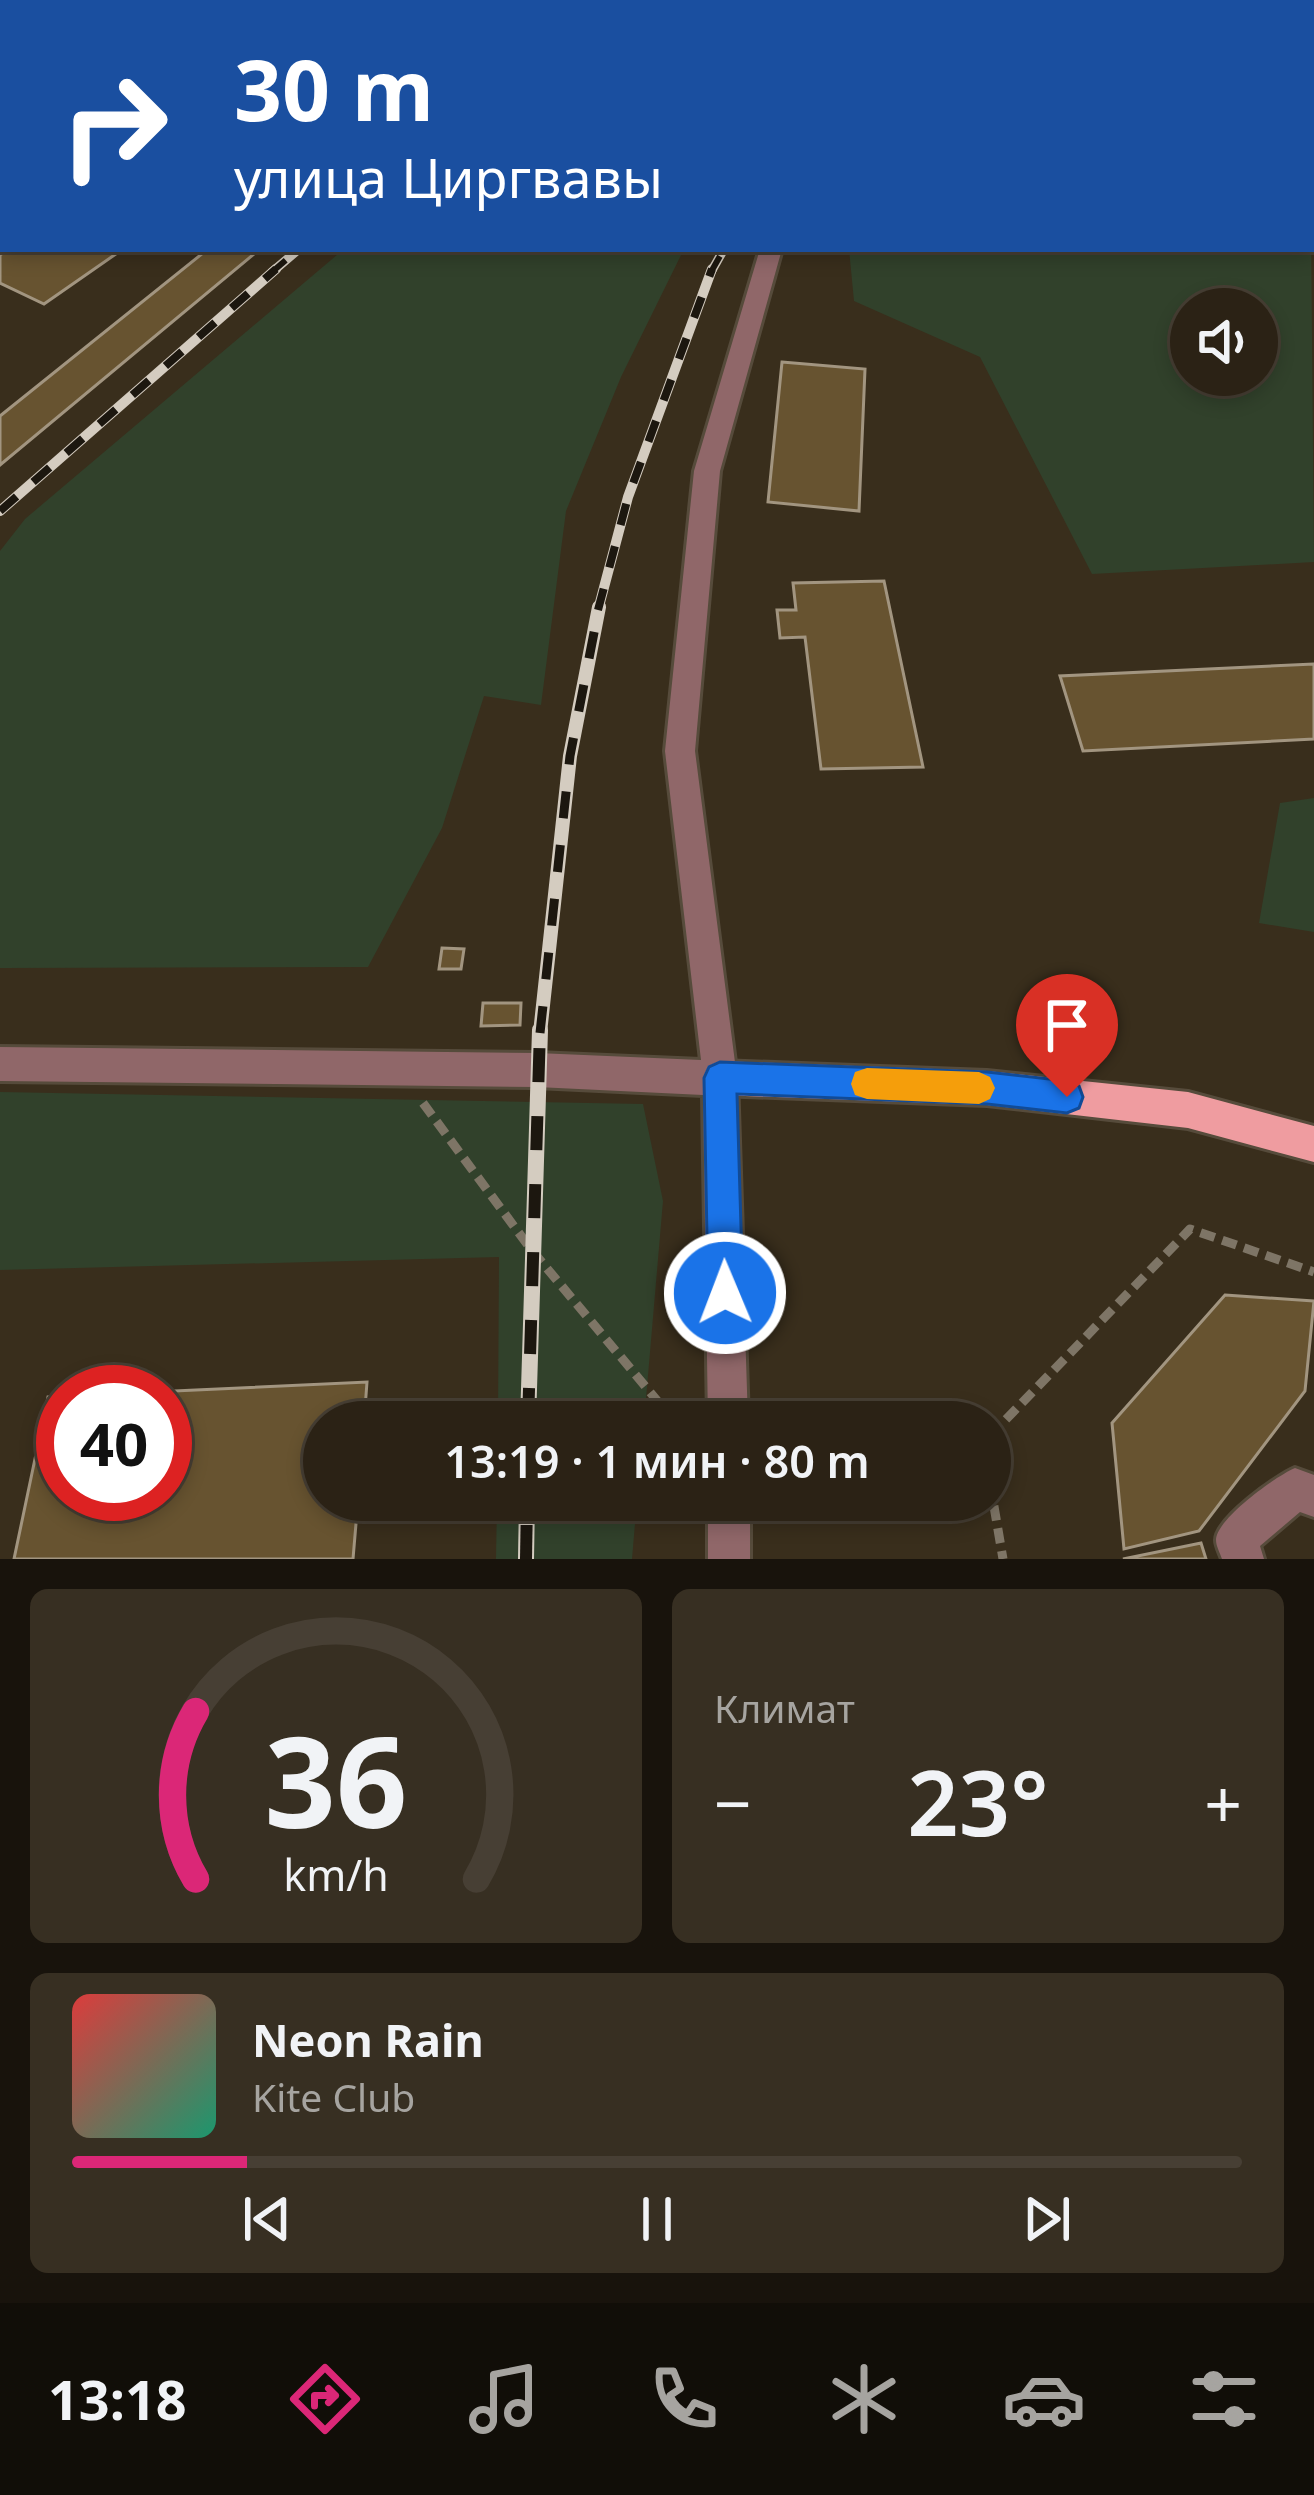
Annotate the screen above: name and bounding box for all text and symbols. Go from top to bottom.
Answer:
text: 30 m [234,31,434,146]
icon: right [36,48,192,204]
text: улица Циргвавы [234,140,663,214]
map controls [1170,288,1278,396]
button: sound [1170,288,1278,396]
pin [1016,974,1118,1097]
icon: arrive [1034,992,1100,1058]
position arrow [662,1230,788,1356]
speed limit sign: 40 [36,1365,192,1521]
text: 13:19 · 1 мин · 80 m [444,1430,870,1491]
text: Климат [714,1681,855,1734]
text: 36 [265,1695,407,1865]
text: 23° [907,1740,1049,1862]
text: − [714,1757,752,1847]
text: + [1204,1757,1242,1847]
text: km/h [283,1845,389,1904]
text: Neon Rain [252,2009,484,2070]
text: Kite Club [252,2070,415,2123]
icon: previous [234,2186,300,2252]
icon: pause [624,2186,690,2252]
icon: next [1014,2186,1080,2252]
icon: directions [283,2357,367,2441]
icon: music [462,2357,546,2441]
icon: phone [642,2357,726,2441]
icon: climate [822,2357,906,2441]
icon: car [1002,2357,1086,2441]
icon: filters [1182,2357,1266,2441]
text: 13:18 [48,2362,187,2436]

